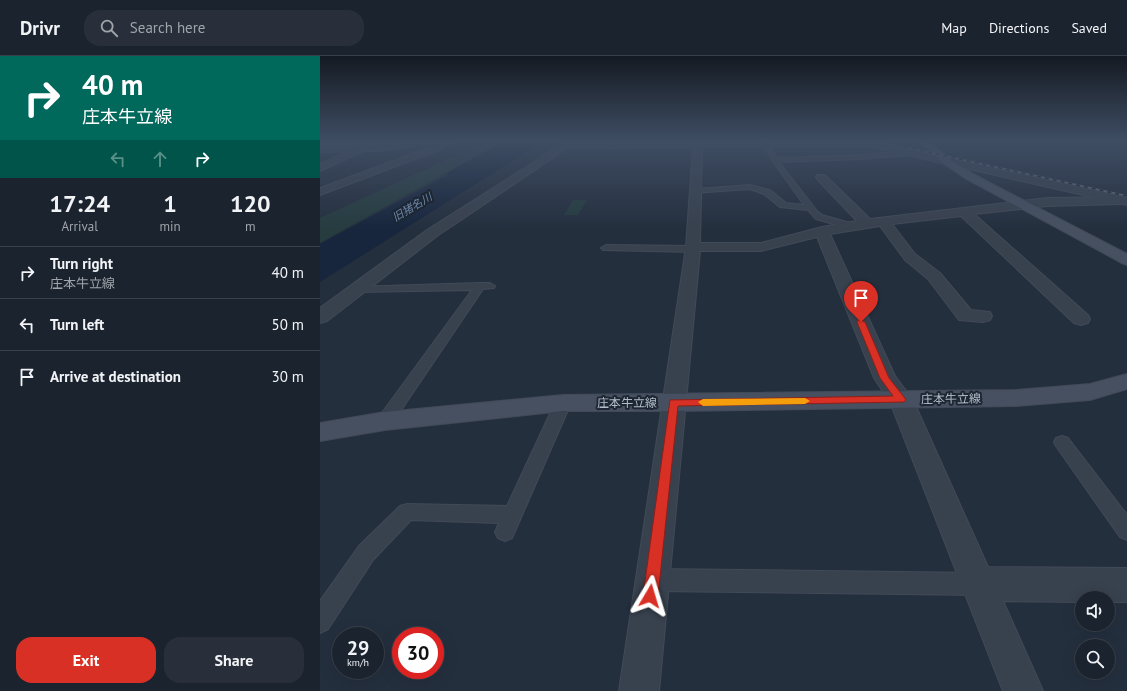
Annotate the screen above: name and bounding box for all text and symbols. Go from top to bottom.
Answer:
search box [84,10,364,46]
text: Drivr [20,16,60,40]
icon: search [98,17,120,39]
text: Search here [130,18,205,37]
text: Map [941,19,967,37]
text: Directions [989,19,1049,37]
text: Saved [1071,19,1107,37]
text: 40 m [82,66,143,103]
icon: right [16,72,68,124]
text: 庄本牛立線 [82,105,172,128]
icon: left [107,148,129,170]
icon: ahead [149,148,171,170]
icon: right [191,148,213,170]
text: 17:24 [49,188,110,219]
text: 1 [163,188,177,219]
text: 120 [230,188,271,219]
water label: 旧猪名川 [390,189,435,224]
text: Arrival [62,218,98,235]
text: min [159,218,181,235]
text: m [245,218,256,235]
text: Turn right [50,254,113,273]
icon: right [16,262,38,284]
text: 40 m [271,263,304,282]
text: 庄本牛立線 [50,275,115,292]
pin [844,281,878,322]
icon: arrive [850,287,872,309]
icon: left [16,314,38,336]
text: Turn left [50,315,104,334]
text: 50 m [271,315,304,334]
icon: arrive [16,366,38,388]
text: Arrive at destination [50,367,181,386]
text: 30 m [271,367,304,386]
street label: 庄本牛立線 [921,390,981,407]
street label: 庄本牛立線 [597,395,657,410]
position arrow [629,575,671,617]
map controls [1075,591,1115,679]
button: sound [1075,591,1115,631]
speed limit sign: 30 [392,627,444,679]
text: 29 [347,635,369,661]
button: Exit [16,637,156,683]
button: Share [164,637,304,683]
button: search [1075,639,1115,679]
text: km/h [347,656,369,669]

